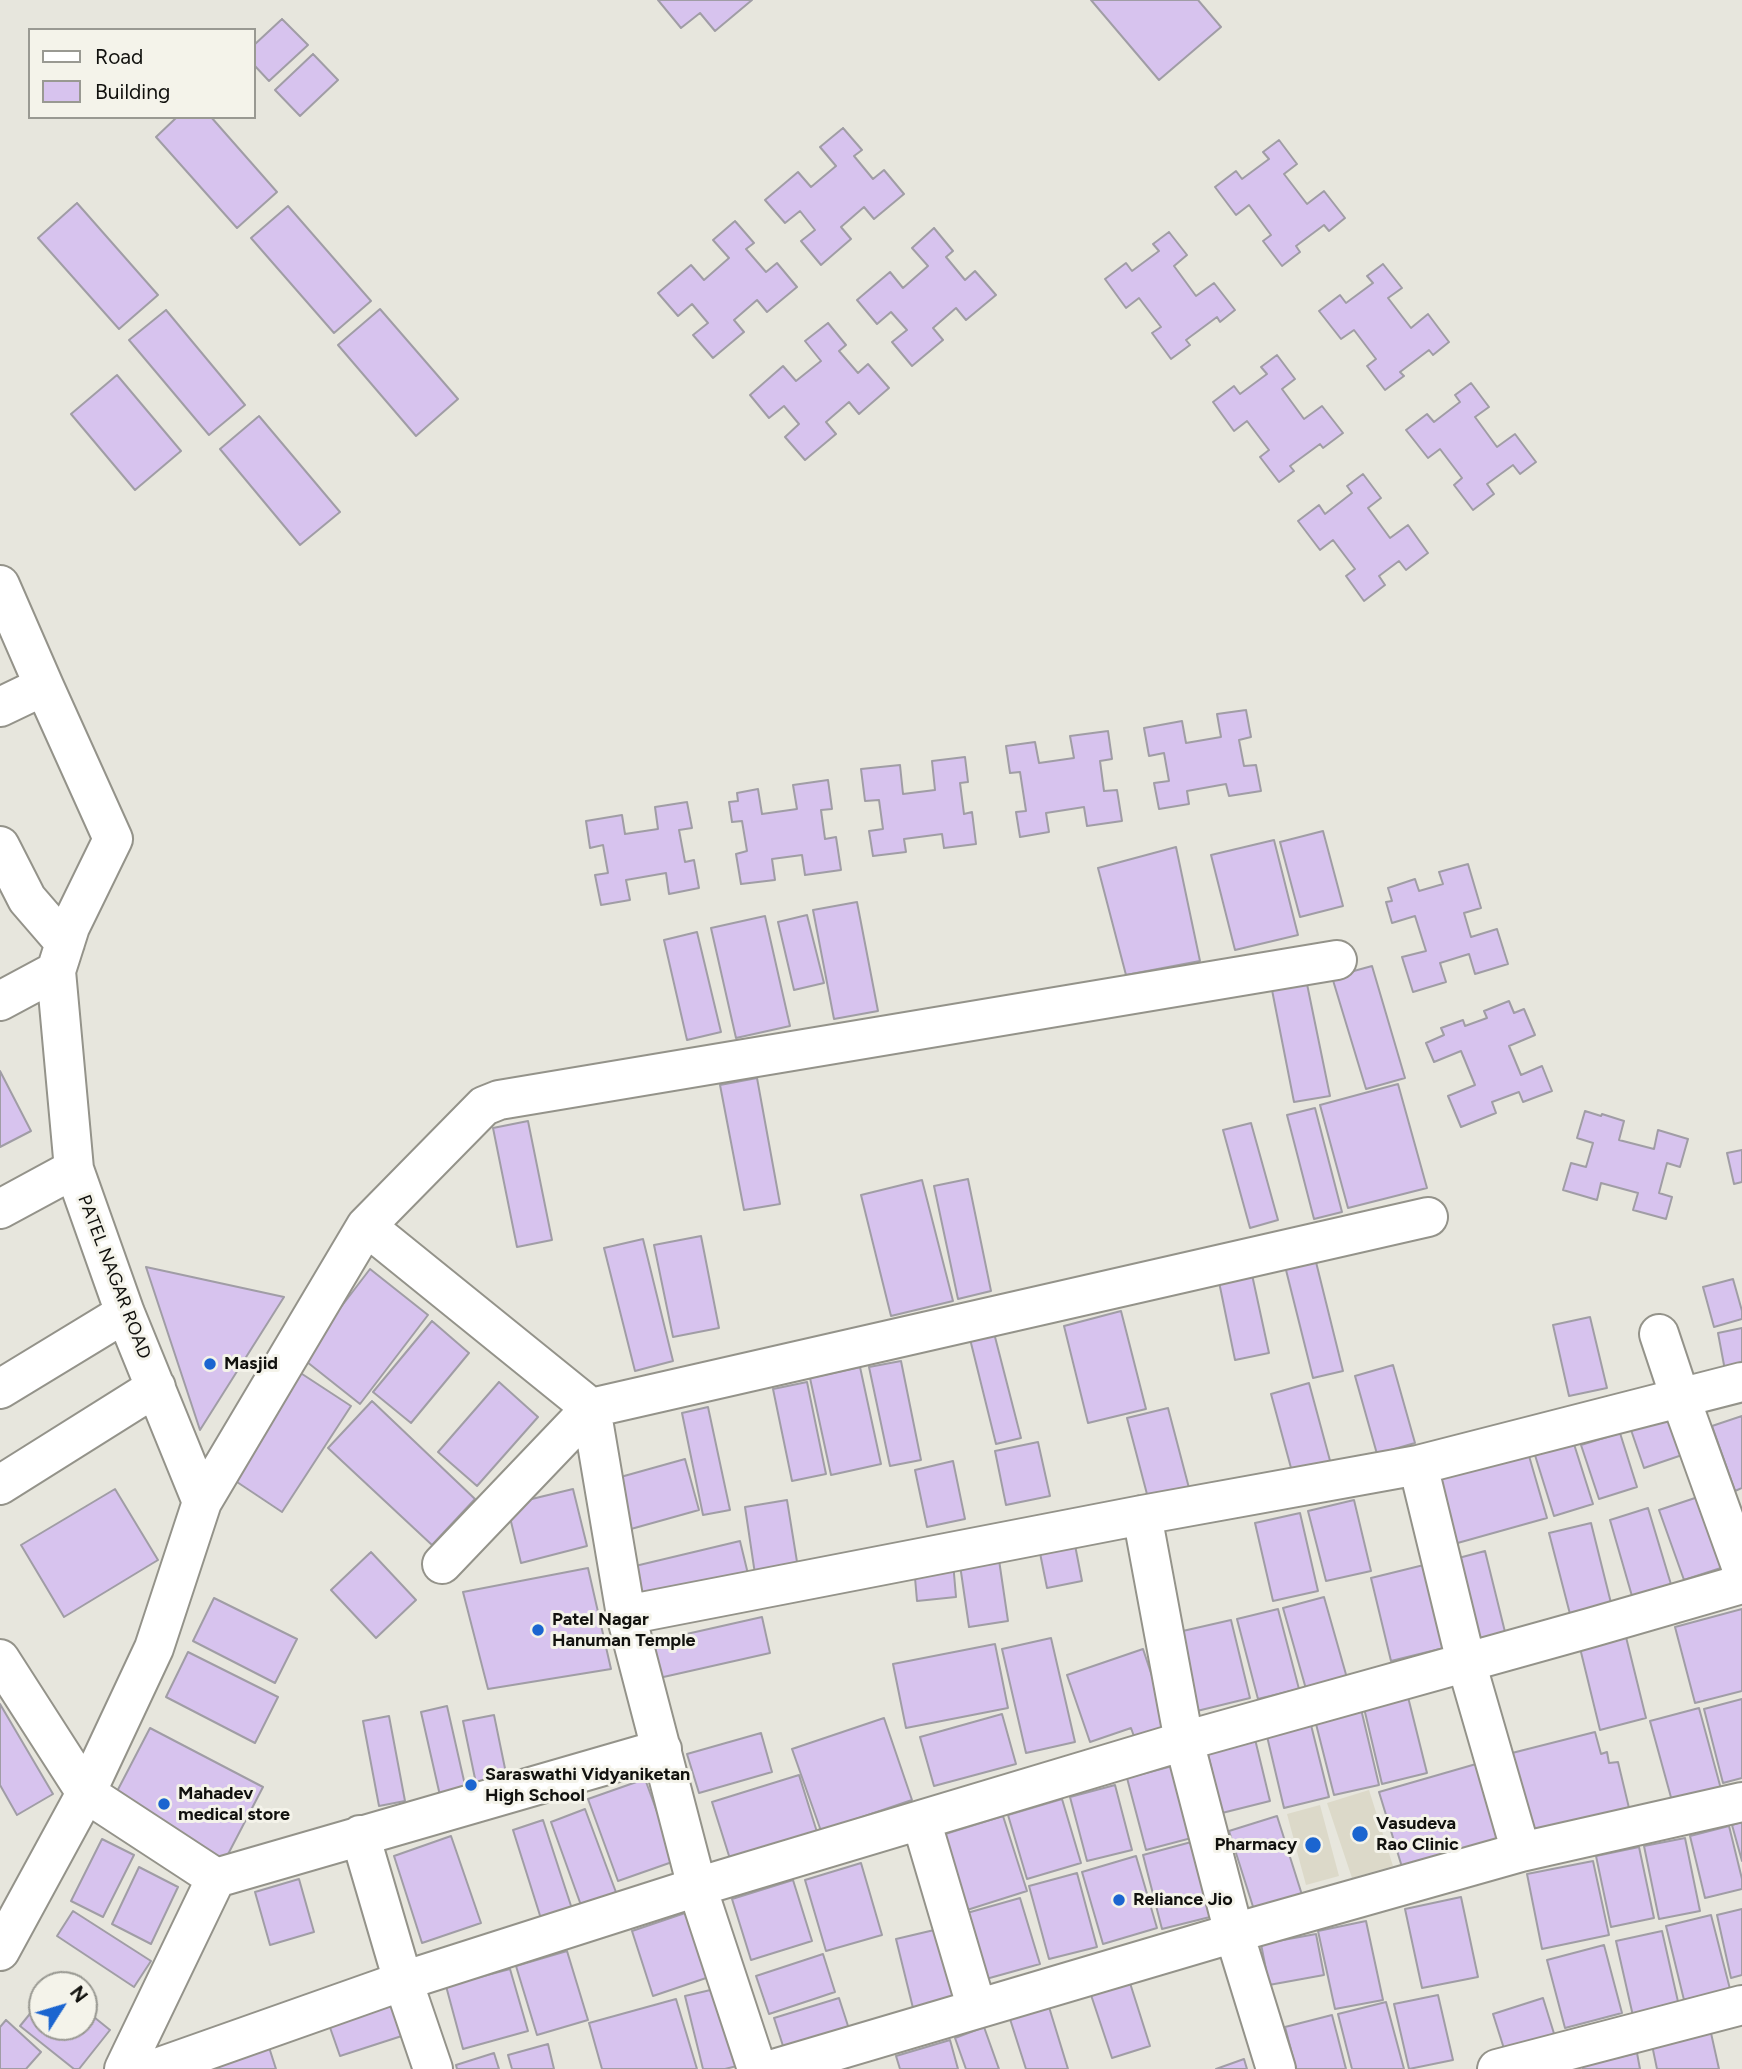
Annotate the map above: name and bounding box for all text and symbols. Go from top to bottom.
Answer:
legend [28,28,256,119]
text: Road [95,44,143,69]
text: Building [95,79,170,104]
street label: PATEL NAGAR ROAD [73,1192,155,1362]
place label: Masjid [224,1353,278,1375]
marker: Masjid [202,1356,218,1372]
place label: Patel Nagar Hanuman Temple [552,1609,696,1652]
marker: Patel Nagar Hanuman Temple [530,1622,546,1638]
place label: Saraswathi Vidyaniketan High School [485,1764,690,1806]
marker: Saraswathi Vidyaniketan High School [463,1777,479,1793]
place label: Mahadev medical store [178,1783,290,1826]
marker: Mahadev medical store [156,1796,172,1812]
place label: Vasudeva Rao Clinic [1376,1813,1459,1856]
marker: Vasudeva Rao Clinic [1350,1824,1370,1844]
place label: Pharmacy [1214,1834,1297,1856]
marker: Pharmacy [1303,1835,1323,1855]
place label: Reliance Jio [1133,1889,1233,1911]
marker: Reliance Jio [1111,1892,1127,1908]
north arrow [28,1971,98,2041]
text: N [65,1981,92,2007]

